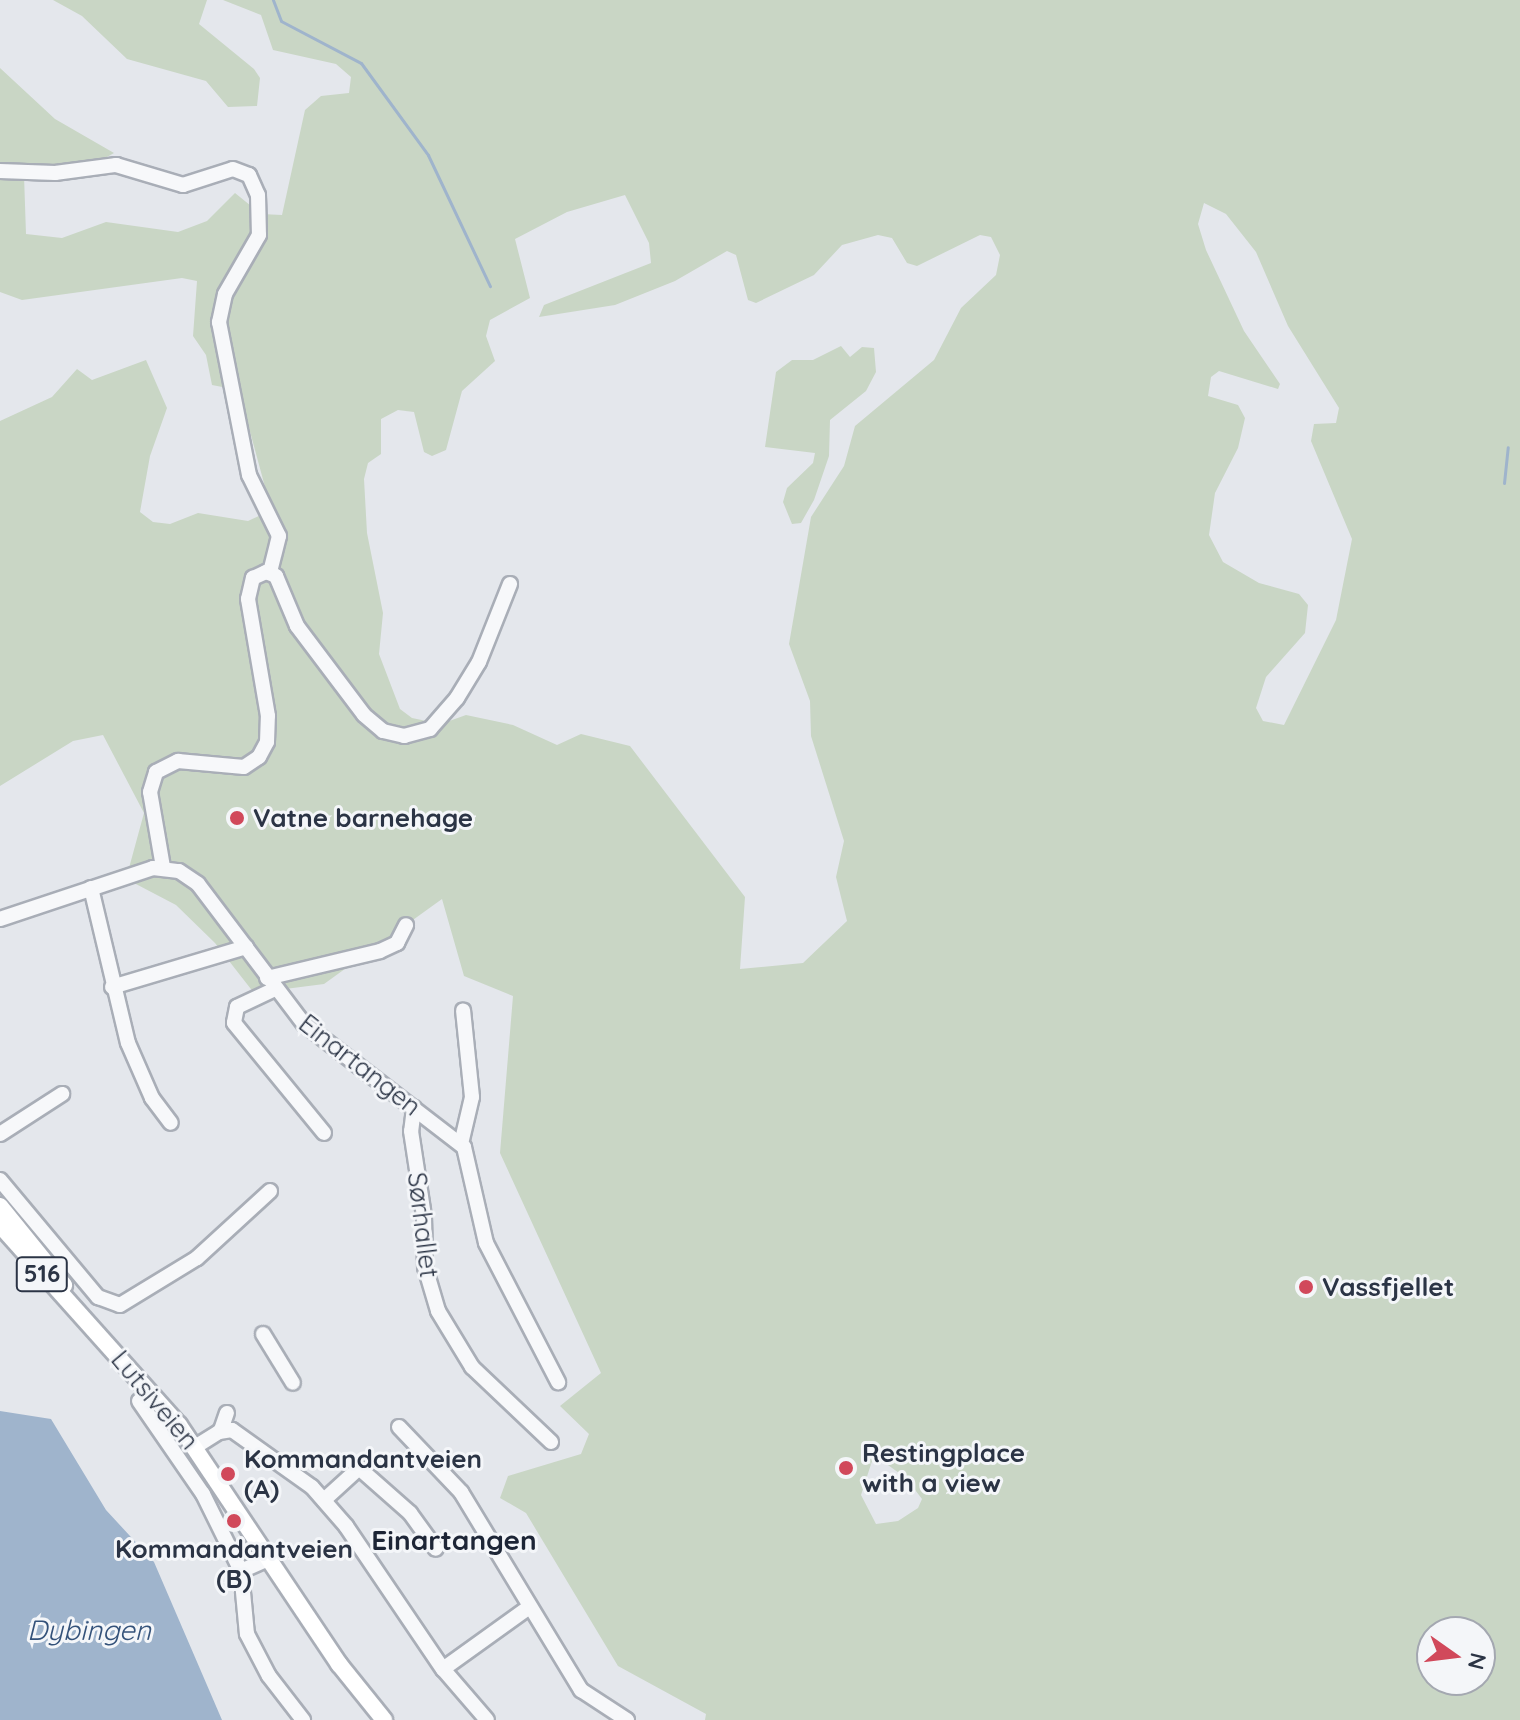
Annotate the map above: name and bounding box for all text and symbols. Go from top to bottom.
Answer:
place label: Vatne barnehage [253,802,473,834]
marker: Vatne barnehage [228,809,246,827]
street label: Einartangen [293,1008,427,1122]
street label: Sørhallet [401,1170,445,1280]
road number: 516 [14,1254,70,1294]
place label: Vassfjellet [1322,1271,1454,1303]
marker: Vassfjellet [1297,1278,1315,1296]
street label: Lutsiveien [105,1344,205,1456]
place label: Restingplace with a view [862,1437,1025,1498]
place label: Kommandantveien (A) [244,1443,482,1504]
marker: Restingplace with a view [837,1459,855,1477]
marker: Kommandantveien (A) [219,1465,237,1483]
marker: Kommandantveien (B) [225,1512,243,1530]
district label: Einartangen [371,1523,537,1557]
place label: Kommandantveien (B) [115,1533,353,1594]
water label: Dybingen [27,1613,151,1647]
north arrow [1416,1616,1496,1696]
text: N [1462,1650,1493,1673]

